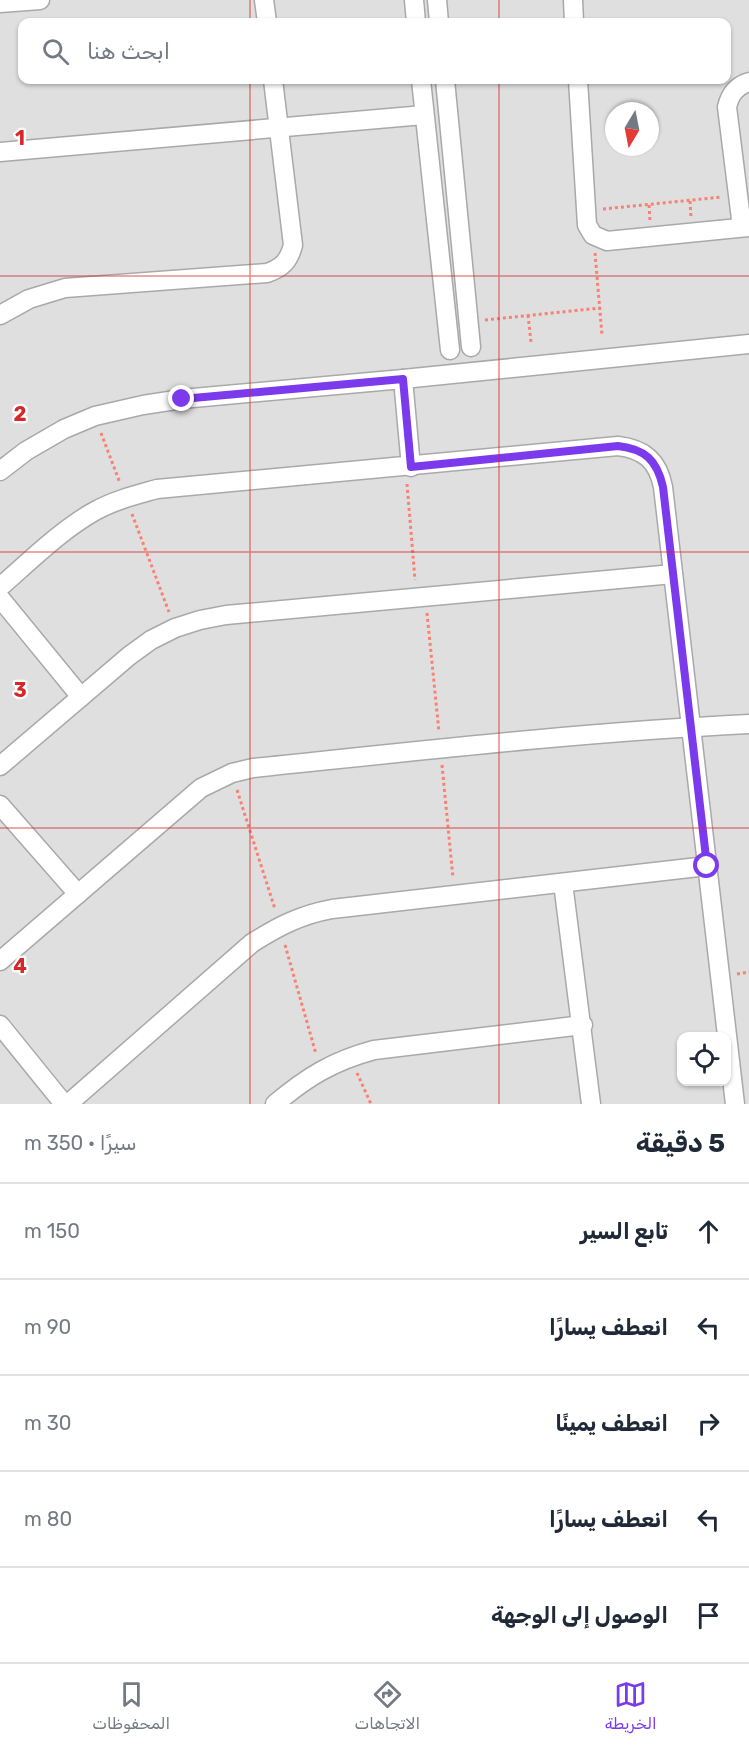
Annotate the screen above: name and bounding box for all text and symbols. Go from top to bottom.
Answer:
search box [18,18,731,84]
icon: search [39,35,72,68]
text: ابحث هنا [87,38,170,65]
north arrow [605,102,659,156]
text: 1 [15,126,25,150]
route end [168,385,194,411]
text: 2 [14,402,27,426]
text: 3 [13,678,27,702]
route start [693,852,719,878]
text: 4 [13,954,27,978]
map controls [677,1032,731,1086]
button: locate [677,1032,731,1086]
text: 5 دقيقة [636,1128,725,1159]
text: سيرًا · 350 m [24,1131,137,1155]
icon: ahead [692,1215,725,1248]
text: تابع السير [580,1218,668,1245]
text: 150 m [24,1219,80,1243]
icon: left [692,1311,725,1344]
text: انعطف يسارًا [549,1314,668,1341]
text: 90 m [24,1315,71,1339]
icon: right [692,1407,725,1440]
text: انعطف يمينًا [555,1410,668,1437]
text: 30 m [24,1411,71,1435]
icon: left [692,1503,725,1536]
text: انعطف يسارًا [549,1506,668,1533]
text: 80 m [24,1507,72,1531]
icon: arrive [692,1599,725,1632]
text: الوصول إلى الوجهة [491,1602,668,1629]
tab: المحفوظات [92,1678,170,1733]
tab: الاتجاهات [355,1678,420,1733]
tab: الخريطة [605,1678,657,1733]

